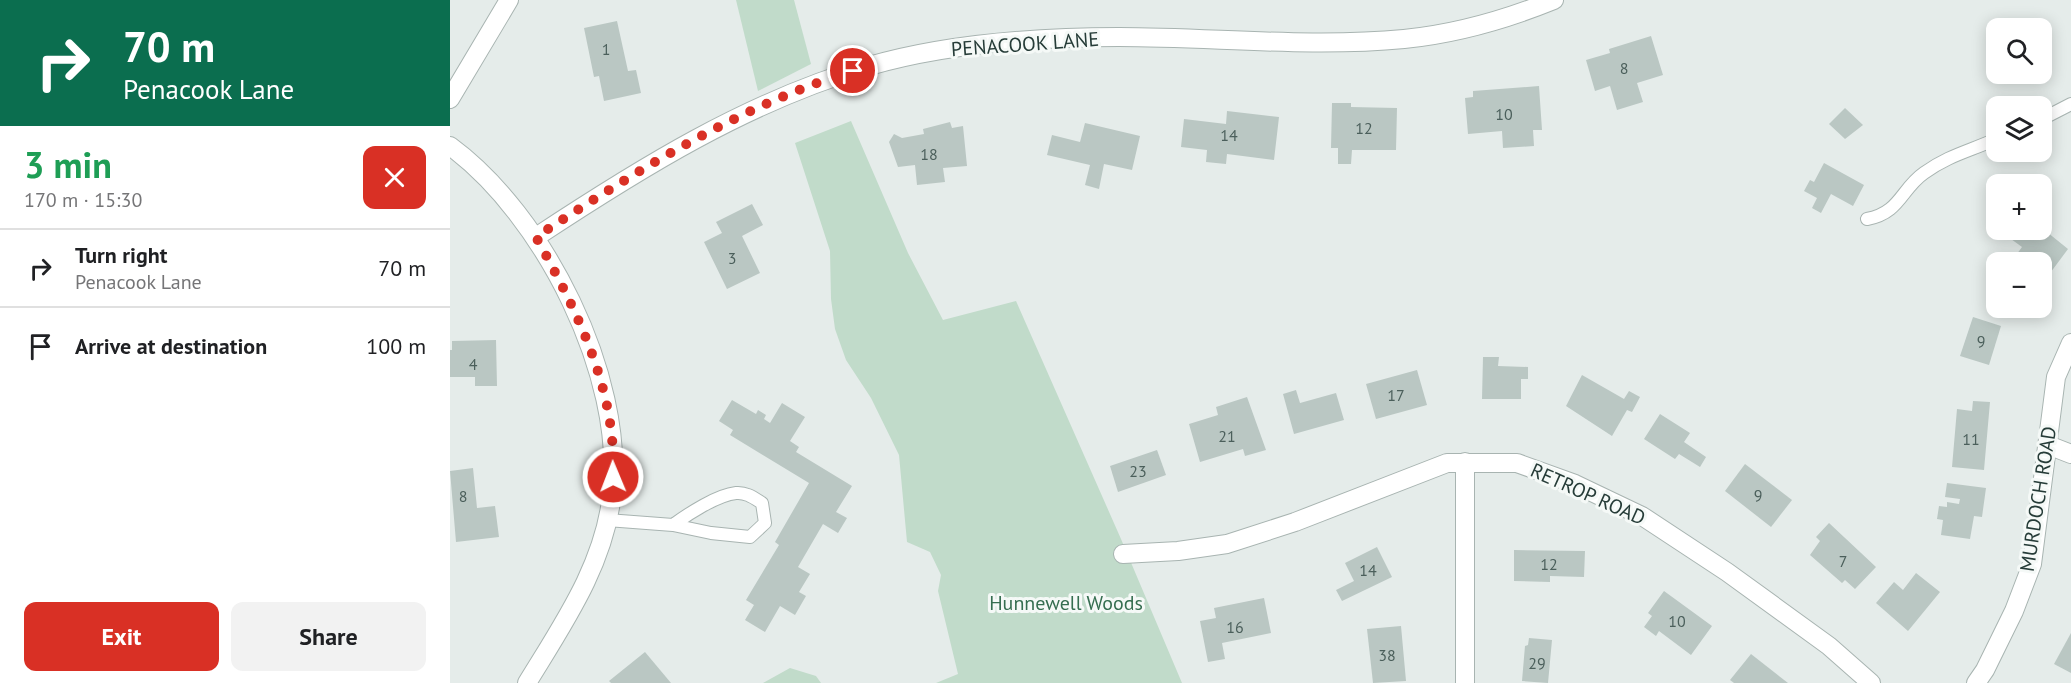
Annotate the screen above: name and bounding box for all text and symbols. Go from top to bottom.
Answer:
map controls [1986,18,2052,318]
button: search [1986,18,2052,84]
text: 70 m [123,19,215,74]
icon: right [24,24,102,102]
street label: PENACOOK LANE [950,26,1100,62]
house number: 1 [602,39,610,59]
pin [827,45,878,96]
icon: arrive [836,54,869,87]
house number: 8 [1620,58,1628,78]
text: Penacook Lane [123,72,294,106]
button: layers [1986,96,2052,162]
house number: 10 [1495,104,1513,124]
house number: 12 [1355,118,1373,138]
house number: 14 [1220,125,1238,145]
text: 3 min [24,141,112,188]
house number: 18 [920,144,938,164]
button: close [363,146,426,209]
button: + [1986,174,2052,240]
text: 170 m · 15:30 [24,187,142,213]
text: Turn right [75,241,167,269]
house number: 3 [728,248,736,268]
icon: right [24,252,57,285]
button: − [1986,252,2052,318]
text: 70 m [378,254,426,282]
text: Penacook Lane [75,269,202,295]
icon: arrive [24,330,57,363]
house number: 9 [1977,331,1985,351]
text: Arrive at destination [75,332,267,360]
text: 100 m [366,332,426,360]
house number: 4 [469,354,478,374]
house number: 17 [1387,385,1405,405]
street label: MURDOCH ROAD [2014,425,2062,573]
house number: 21 [1218,426,1236,446]
house number: 11 [1962,429,1980,449]
position arrow [581,445,645,509]
street label: RETROP ROAD [1526,457,1650,531]
house number: 23 [1129,461,1147,481]
house number: 9 [1754,485,1762,505]
house number: 8 [459,486,467,506]
house number: 7 [1839,551,1847,571]
house number: 12 [1540,554,1558,574]
house number: 14 [1359,560,1377,580]
park label: Hunnewell Woods [989,590,1143,616]
button: Exit [24,602,219,671]
button: Share [231,602,426,671]
house number: 10 [1668,611,1686,631]
house number: 16 [1226,617,1244,637]
house number: 38 [1378,645,1396,665]
house number: 29 [1528,653,1546,673]

